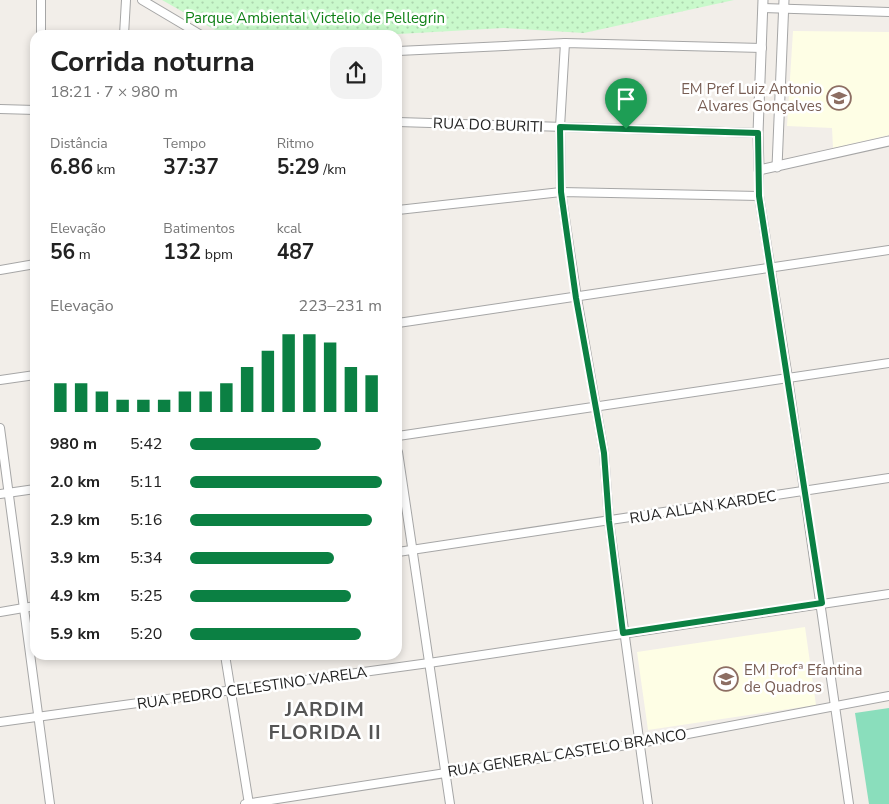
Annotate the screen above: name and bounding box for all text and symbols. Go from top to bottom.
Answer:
park label: Parque Ambiental Victelio de Pellegrin [185,8,445,28]
text: Corrida noturna [50,43,255,81]
button: share [330,47,382,99]
pin [605,78,647,129]
place label: EM Pref Luiz Antonio Alvares Gonçalves [681,79,822,116]
text: 18:21 · 7 × 980 m [50,81,178,103]
icon: arrive [612,85,640,113]
school or university icon: EM Pref Luiz Antonio Alvares Gonçalves [826,85,852,111]
street label: RUA DO BURITI [433,113,543,137]
text: Distância [50,134,108,153]
text: Tempo [163,134,206,153]
text: Ritmo [277,134,314,153]
text: 6.86 [50,153,93,181]
text: 37:37 [163,153,219,181]
text: 5:29 [277,153,320,181]
text: km [93,160,116,179]
text: /km [320,160,346,179]
text: Elevação [50,219,106,238]
text: Batimentos [163,219,235,238]
text: kcal [277,219,301,238]
text: 56 [50,238,75,266]
text: 132 [163,238,201,266]
text: 487 [277,238,314,266]
text: m [75,245,91,264]
text: bpm [201,245,233,264]
text: Elevação [50,295,114,317]
text: 223–231 m [299,295,382,317]
text: 980 m [50,433,97,455]
text: 5:42 [130,433,162,455]
text: 2.0 km [50,471,100,493]
text: 5:11 [130,471,162,493]
street label: RUA ALLAN KARDEC [628,486,778,528]
text: 2.9 km [50,509,100,531]
text: 5:16 [130,509,162,531]
text: 3.9 km [50,547,100,569]
text: 5:34 [130,547,162,569]
text: 4.9 km [50,585,100,607]
text: 5:25 [130,585,162,607]
text: 5.9 km [50,623,100,645]
text: 5:20 [130,623,162,645]
place label: EM Profª Efantina de Quadros [744,660,862,697]
street label: RUA PEDRO CELESTINO VARELA [136,662,368,714]
school or university icon: EM Profª Efantina de Quadros [713,666,739,692]
district label: JARDIM FLORIDA II [268,696,382,746]
street label: RUA GENERAL CASTELO BRANCO [446,724,688,782]

